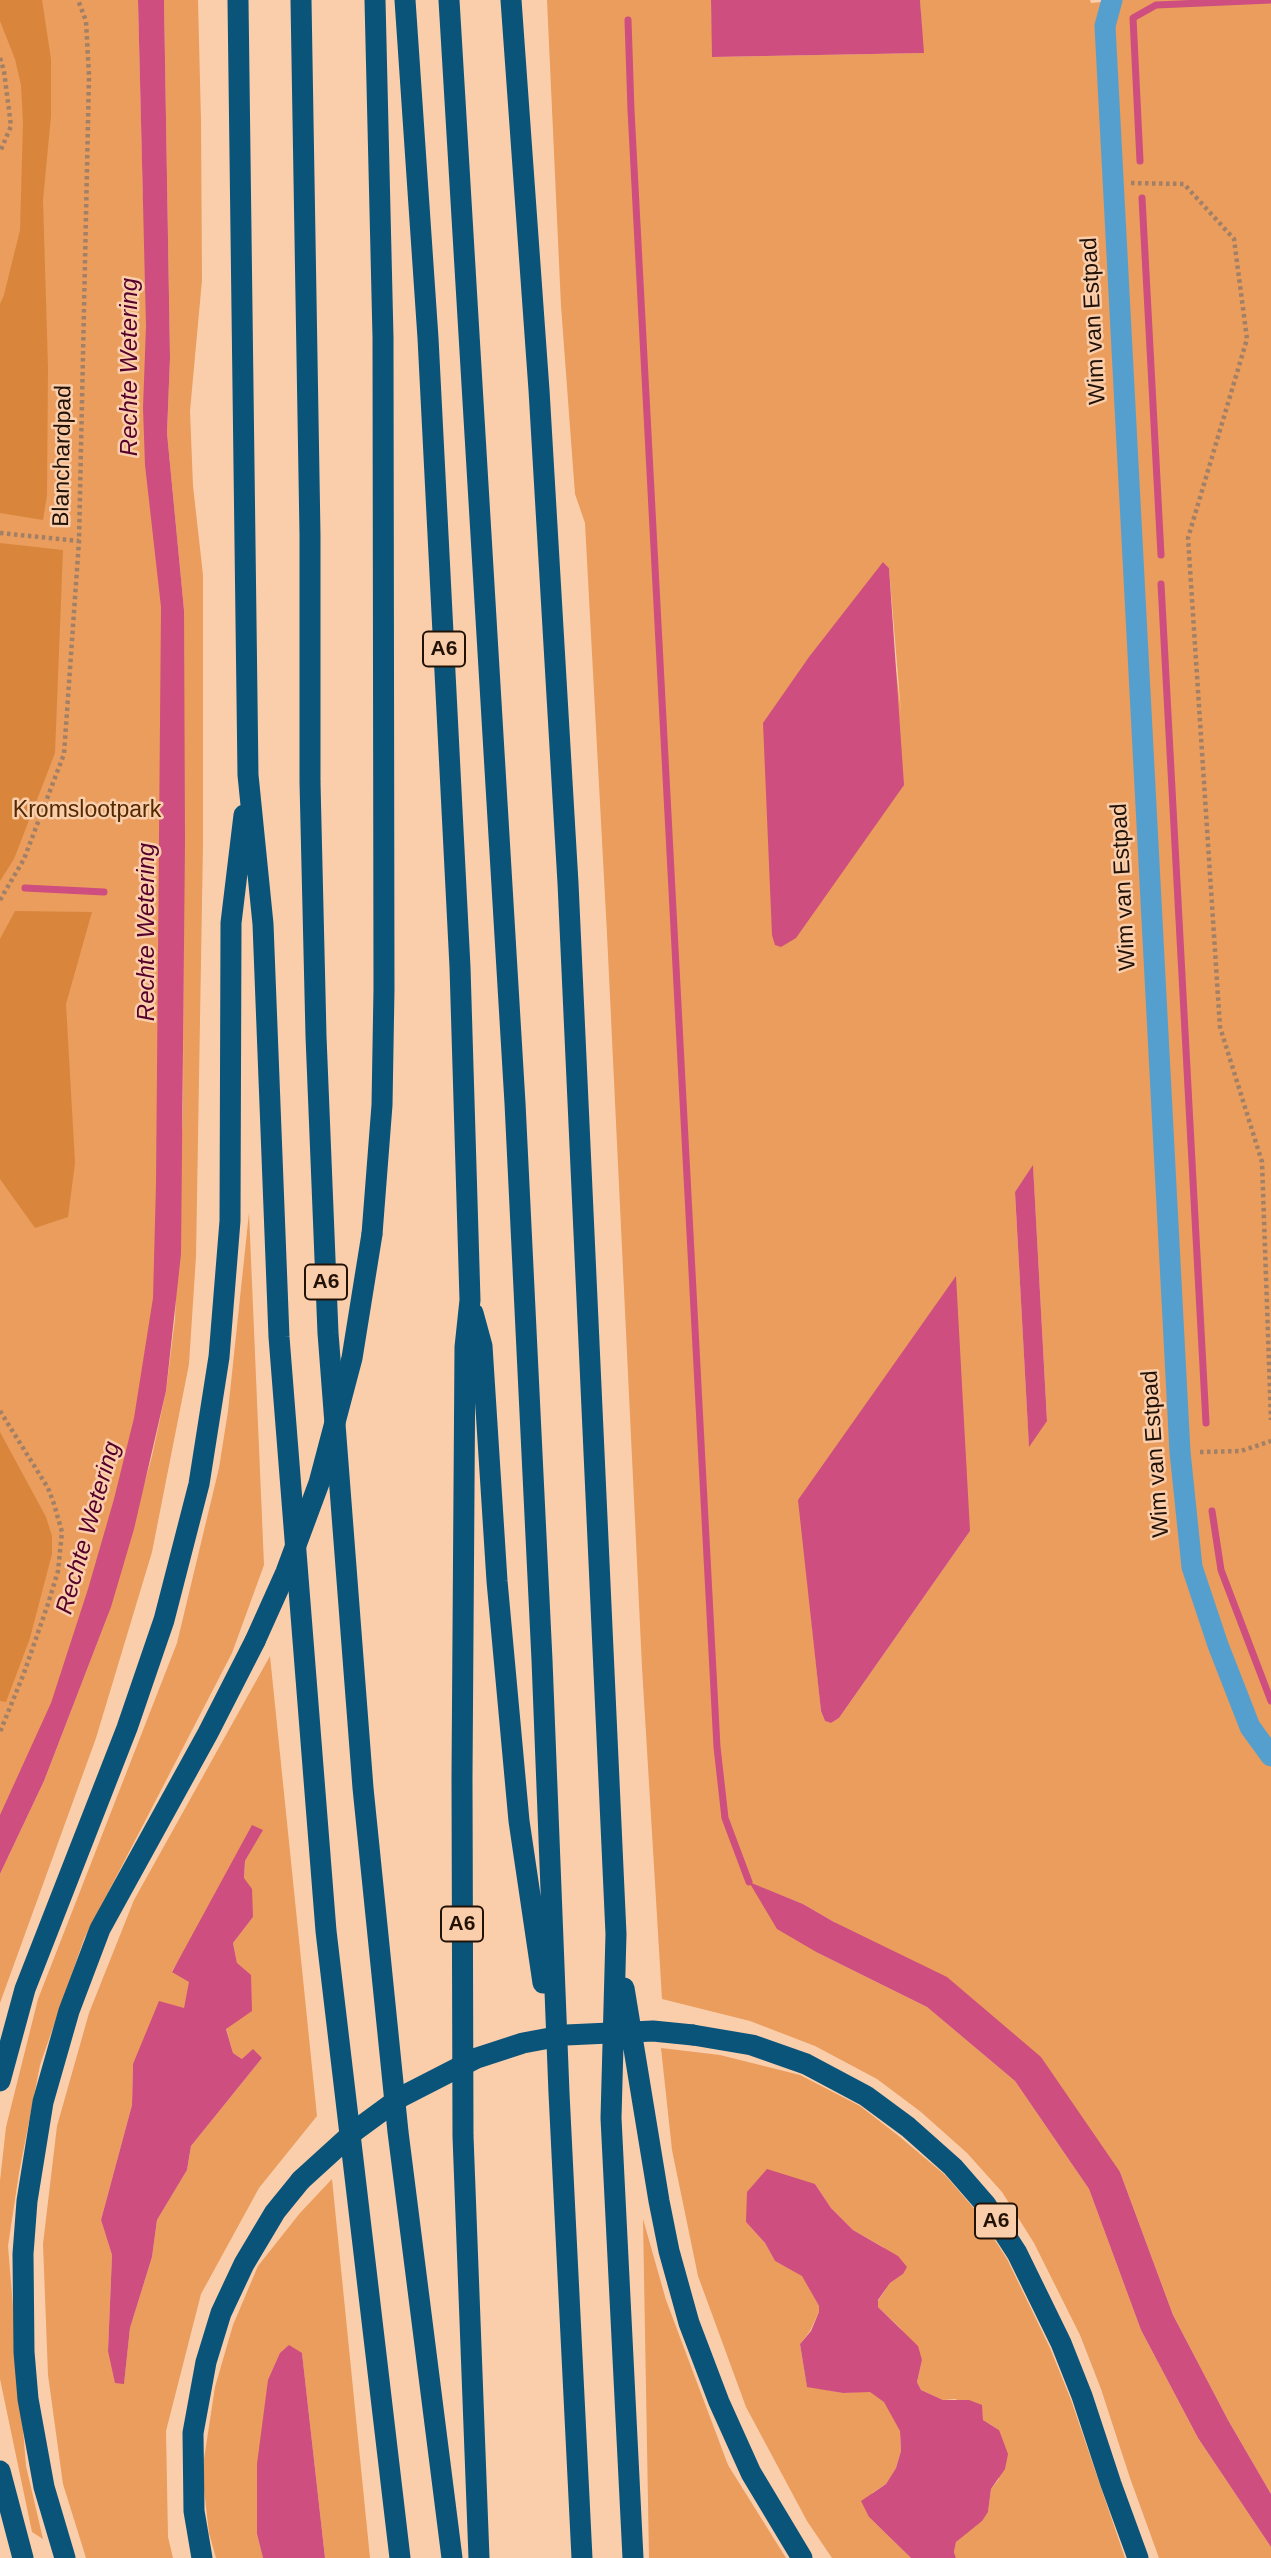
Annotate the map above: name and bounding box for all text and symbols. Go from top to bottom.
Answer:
street label: Wim van Estpad [1076,237,1112,405]
water label: Rechte Wetering [116,278,144,456]
street label: Blanchardpad [48,385,78,527]
road number: A6 [423,632,465,666]
park label: Kromslootpark [13,797,161,825]
street label: Wim van Estpad [1106,803,1142,971]
water label: Rechte Wetering [133,843,161,1021]
road number: A6 [305,1264,347,1300]
street label: Wim van Estpad [1136,1370,1176,1538]
water label: Rechte Wetering [51,1438,127,1618]
road number: A6 [441,1906,483,1941]
road number: A6 [975,2204,1017,2238]

